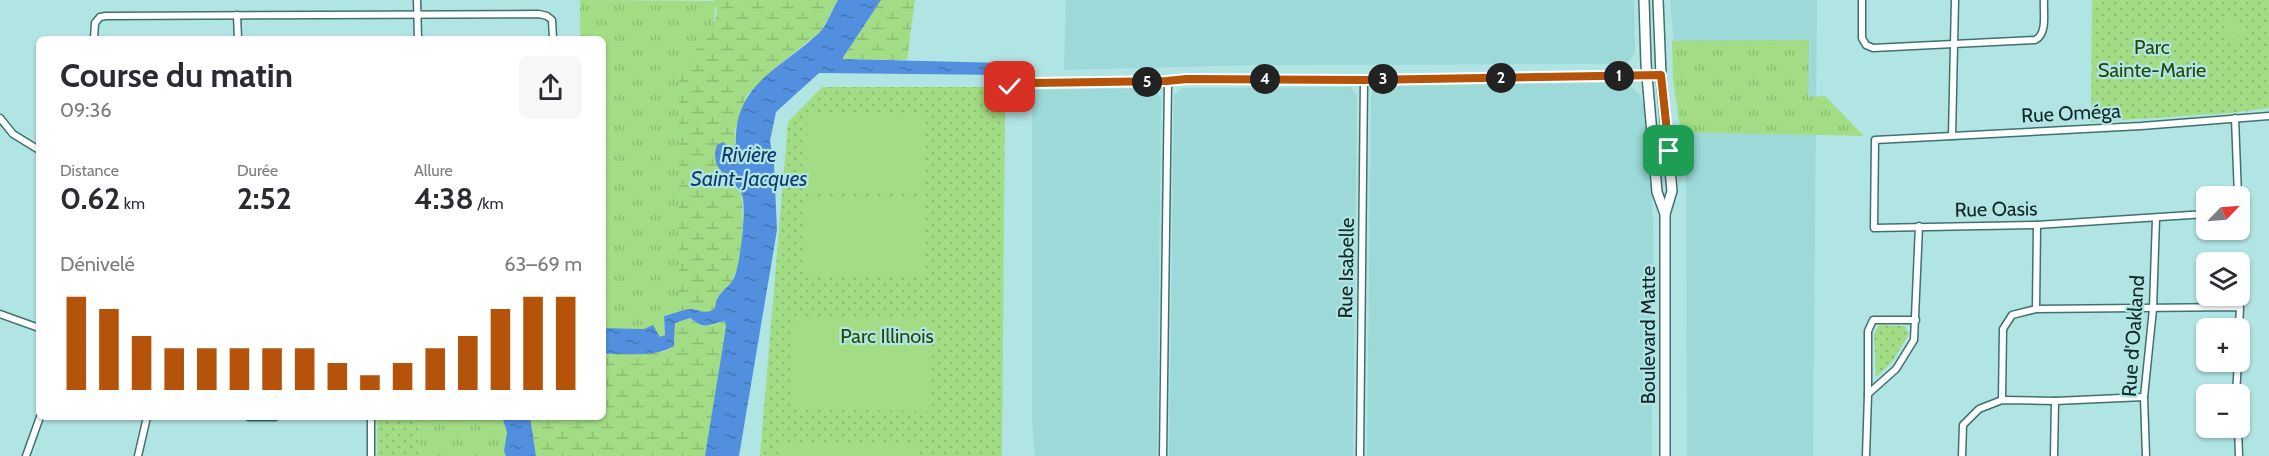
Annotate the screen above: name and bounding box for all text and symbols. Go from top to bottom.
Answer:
park label: Parc Sainte-Marie [2098,35,2206,82]
text: Course du matin [60,55,293,95]
button: share [519,56,582,119]
pin [984,61,1035,112]
pin: 1 [1604,61,1634,91]
pin: 2 [1486,63,1516,93]
pin: 4 [1250,64,1280,94]
pin: 3 [1368,64,1398,94]
text: 1 [1616,66,1622,85]
pin: 5 [1132,67,1162,97]
text: 2 [1497,68,1505,87]
text: 4 [1260,69,1270,88]
text: 3 [1379,69,1387,88]
icon: check [993,70,1026,103]
text: 5 [1143,72,1151,91]
text: 09:36 [60,98,112,122]
street label: Rue Oméga [2021,98,2122,128]
pin [1643,125,1694,176]
icon: arrive [1652,134,1685,167]
water label: Rivière Saint-Jacques [691,142,807,191]
text: Distance [60,161,119,180]
text: Durée [237,161,278,180]
text: Allure [414,161,453,180]
text: 0.62 [60,180,120,217]
text: 2:52 [237,180,292,217]
text: 4:38 [414,180,474,217]
north arrow [2196,186,2250,240]
map controls [2196,186,2250,438]
text: km [120,194,145,213]
text: /km [474,194,504,213]
street label: Rue Oasis [1954,196,2038,222]
street label: Rue Isabelle [1333,217,1359,319]
text: Dénivelé [60,252,135,276]
text: 63–69 m [504,252,582,276]
button: layers [2196,252,2250,306]
street label: Boulevard Matte [1636,266,1660,404]
street label: Rue d'Oakland [2117,274,2149,398]
button: + [2196,318,2250,372]
park label: Parc Illinois [840,324,934,348]
button: − [2196,384,2250,438]

